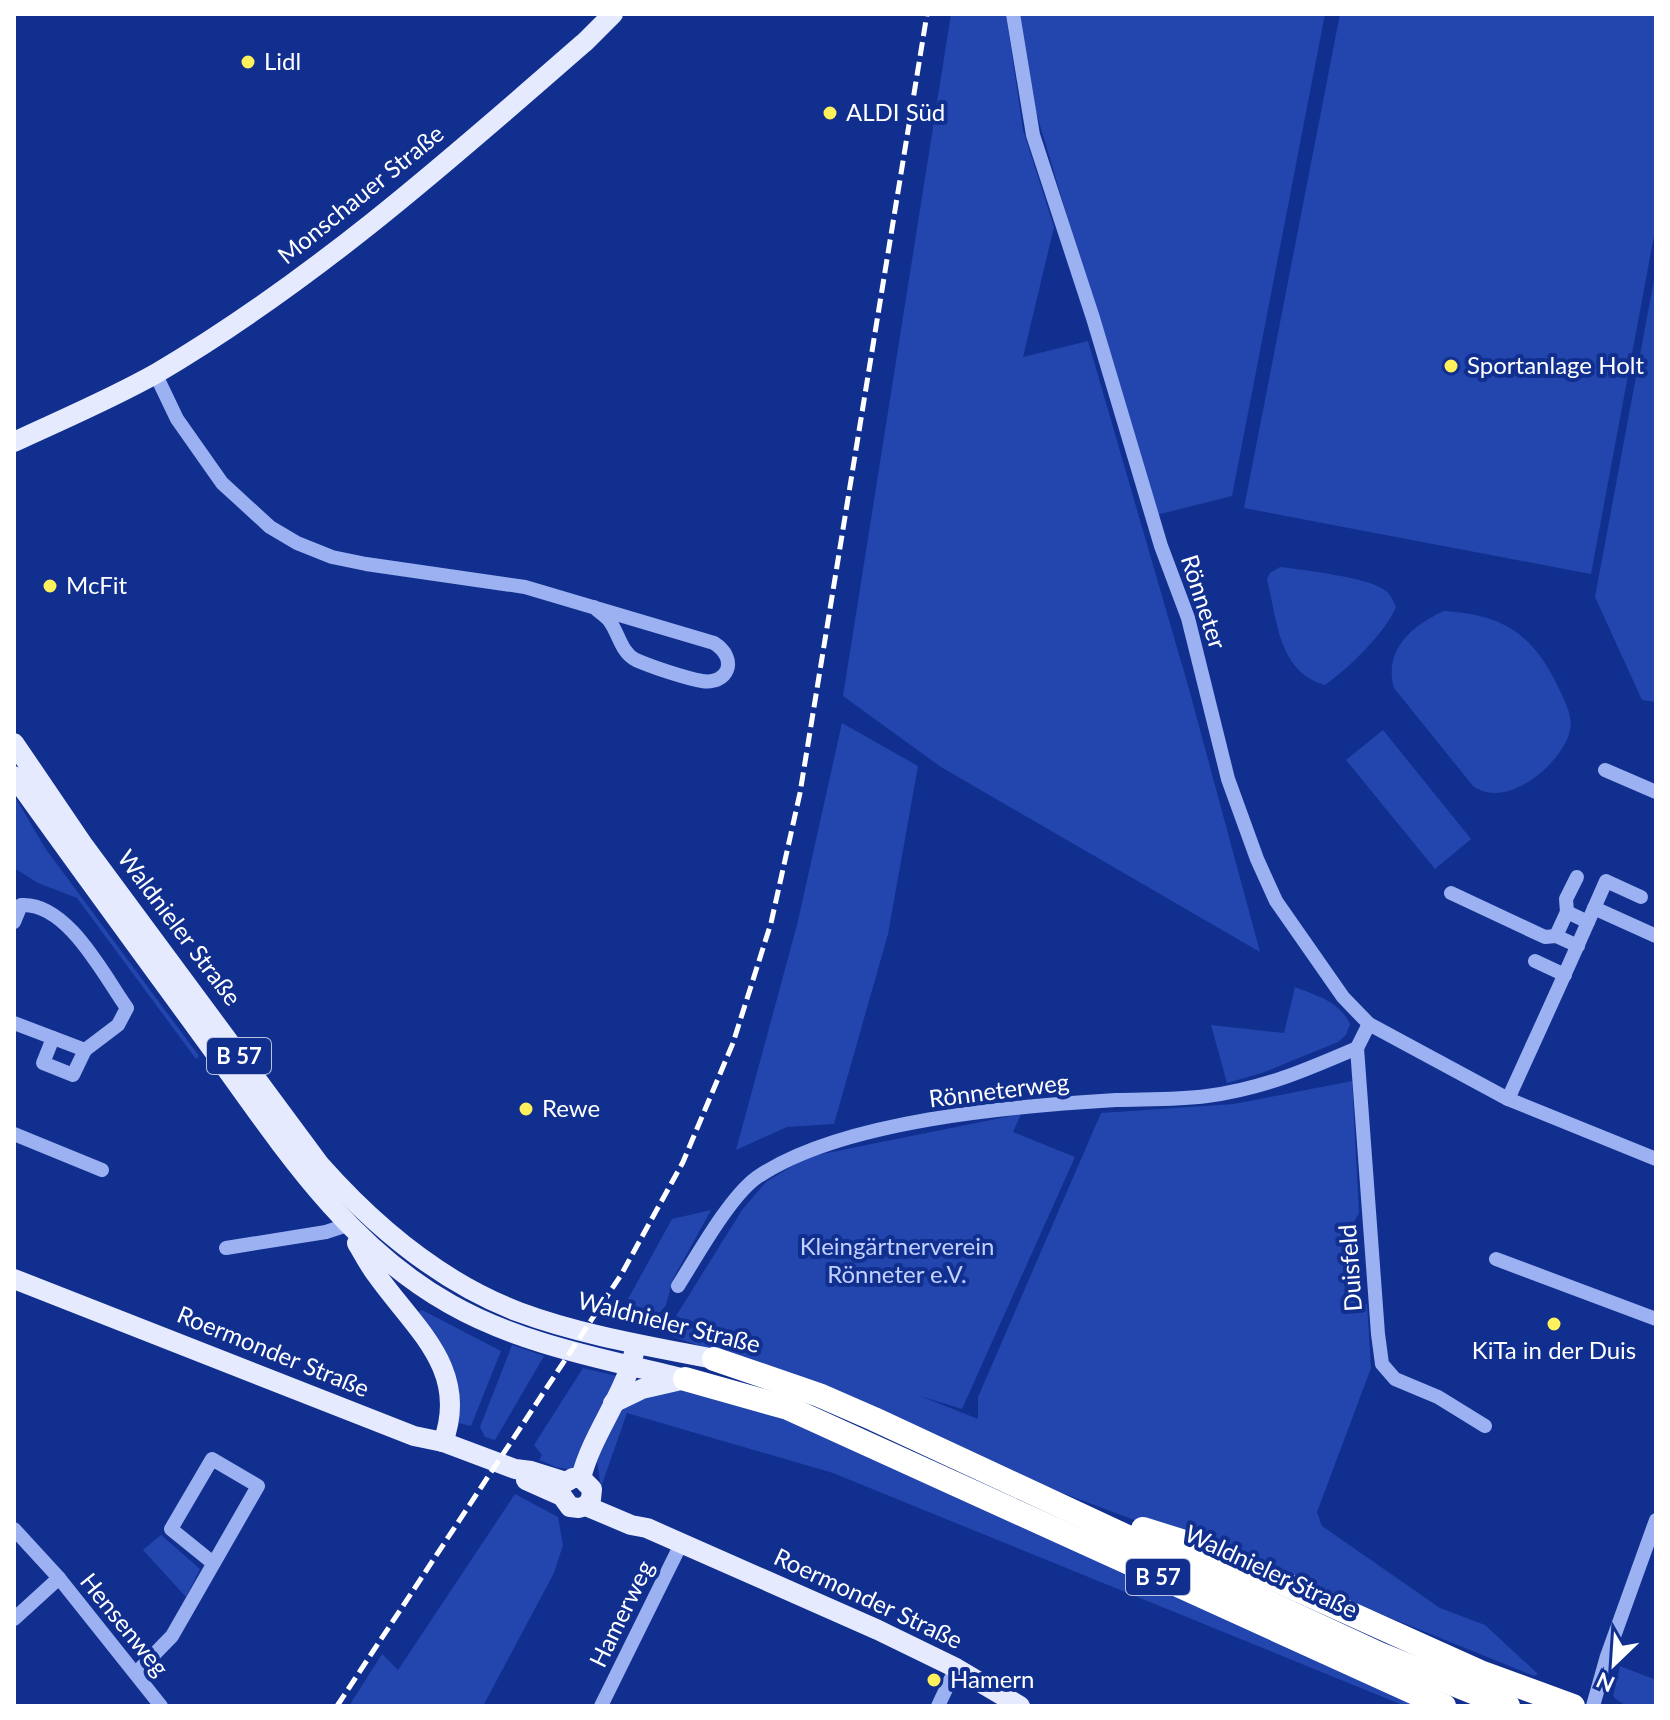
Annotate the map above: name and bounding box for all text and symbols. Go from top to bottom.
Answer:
place label: Lidl [264,46,301,75]
marker: Lidl [239,53,257,71]
place label: ALDI Süd [846,97,945,126]
marker: ALDI Süd [821,104,839,122]
street label: Monschauer Straße [271,118,449,270]
place label: Sportanlage Holt [1467,350,1644,379]
marker: Sportanlage Holt [1442,357,1460,375]
street label: Rönneter [1176,551,1233,652]
place label: McFit [66,570,128,599]
marker: McFit [41,577,59,595]
street label: Waldnieler Straße [112,844,248,1011]
road number: B 57 [207,1038,271,1074]
street label: Rönneterweg [927,1067,1071,1112]
place label: Rewe [542,1093,600,1122]
marker: Rewe [517,1100,535,1118]
street label: Duisfeld [1332,1224,1367,1313]
park label: Kleingärtnerverein Rönneter e.V. [800,1231,994,1288]
street label: Waldnieler Straße [575,1285,764,1358]
street label: Roermonder Straße [173,1299,374,1402]
marker: KiTa in der Duis [1545,1315,1563,1333]
place label: KiTa in der Duis [1472,1335,1636,1364]
street label: Waldnieler Straße [1181,1518,1363,1623]
street label: Roermonder Straße [770,1541,968,1654]
street label: Hamerweg [582,1555,659,1671]
road number: B 57 [1126,1559,1190,1595]
street label: Hensenweg [75,1567,176,1681]
north arrow [1574,1624,1654,1704]
place label: Hamern [950,1664,1034,1693]
text: N [1592,1667,1619,1698]
marker: Hamern [925,1671,943,1689]

